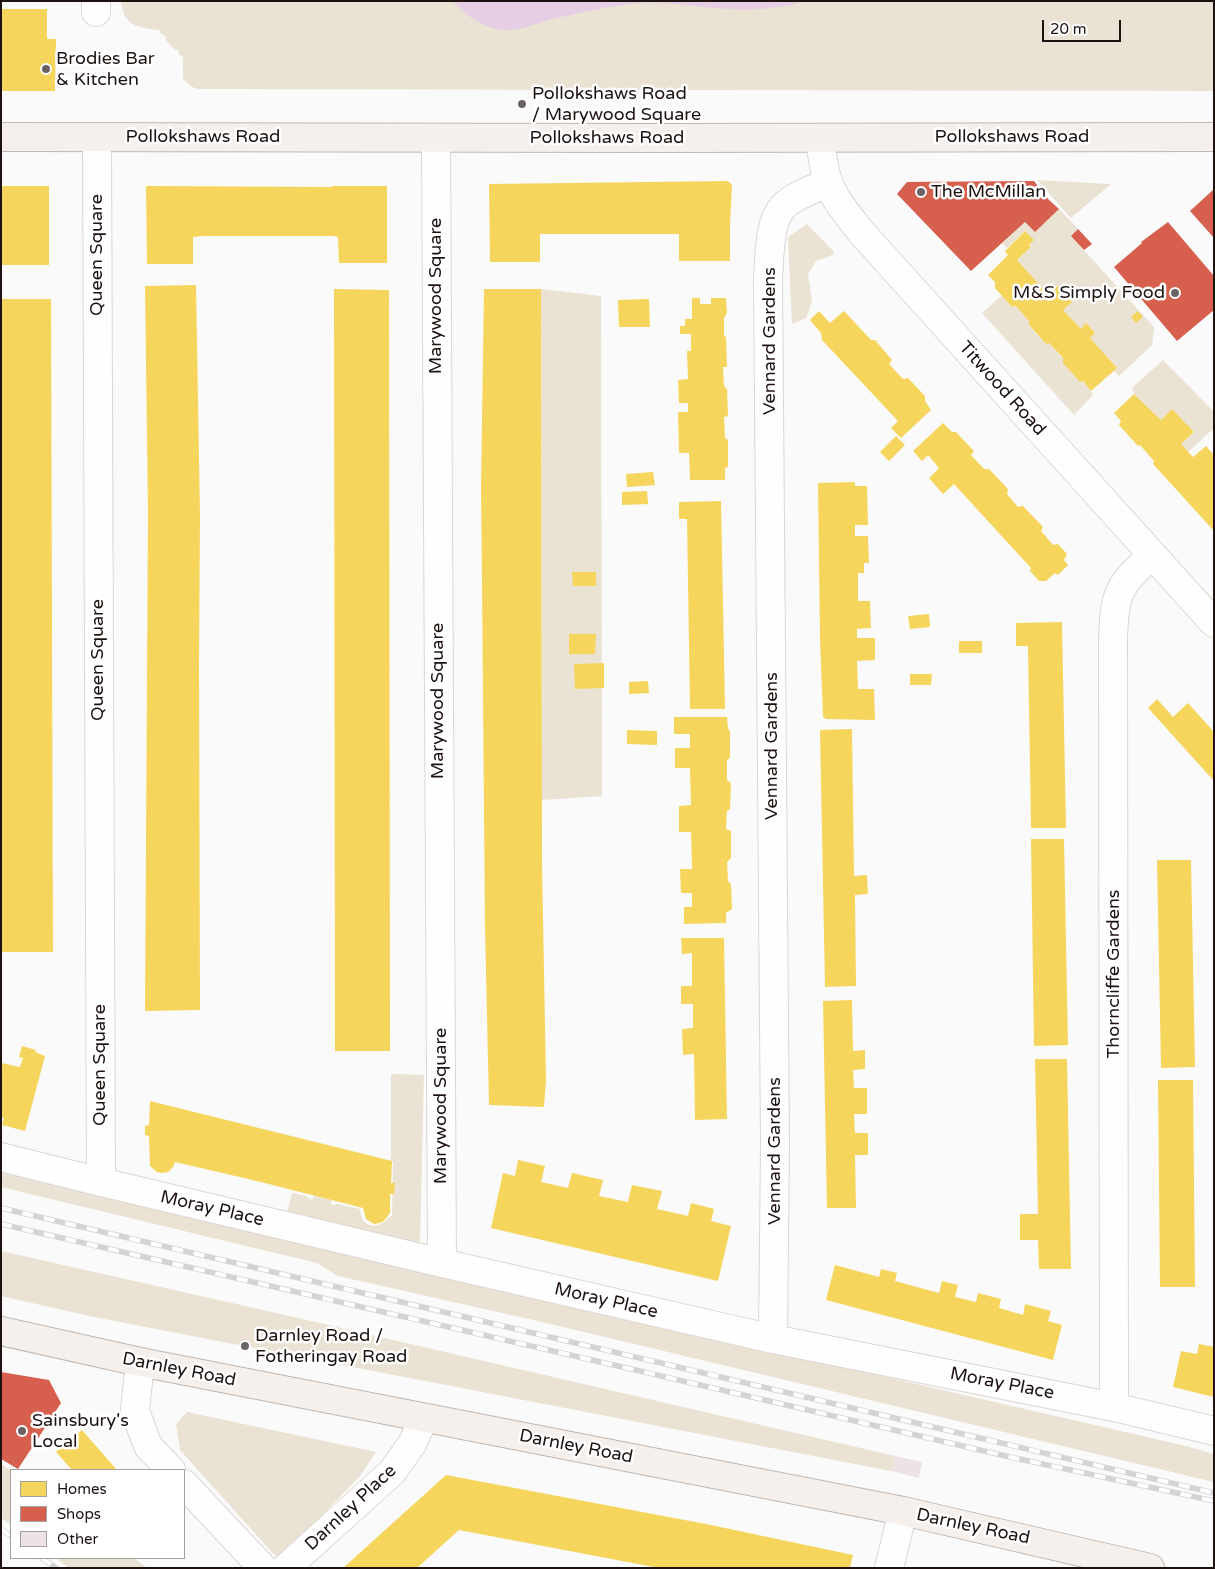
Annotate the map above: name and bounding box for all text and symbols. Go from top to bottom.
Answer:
scale bar [1045,10,1124,42]
text: 20 m [1050,20,1087,38]
place label: Brodies Bar & Kitchen [56,48,155,90]
marker: Brodies Bar & Kitchen [40,63,52,75]
place label: Pollokshaws Road / Marywood Square [532,83,701,126]
marker: Pollokshaws Road / Marywood Square [516,98,528,110]
street label: Pollokshaws Road [126,126,280,148]
street label: Pollokshaws Road [935,126,1089,148]
street label: Pollokshaws Road [530,127,684,149]
place label: The McMillan [931,181,1046,203]
marker: The McMillan [915,186,927,198]
street label: Queen Square [86,194,108,316]
street label: Marywood Square [425,218,447,374]
street label: Vennard Gardens [759,267,781,415]
place label: M&S Simply Food [1013,282,1165,304]
marker: M&S Simply Food [1169,287,1181,299]
street label: Titwood Road [954,337,1050,441]
street label: Queen Square [87,599,109,721]
street label: Marywood Square [427,623,449,779]
street label: Vennard Gardens [761,672,783,820]
street label: Thorncliffe Gardens [1103,890,1125,1058]
street label: Queen Square [89,1004,111,1126]
street label: Marywood Square [430,1028,452,1184]
street label: Vennard Gardens [764,1077,786,1225]
street label: Moray Place [158,1187,266,1231]
street label: Moray Place [552,1279,660,1323]
place label: Darnley Road / Fotheringay Road [255,1325,407,1368]
marker: Darnley Road / Fotheringay Road [239,1340,251,1352]
street label: Darnley Road [120,1348,238,1392]
street label: Moray Place [948,1363,1056,1405]
place label: Sainsbury's Local [32,1410,129,1452]
marker: Sainsbury's Local [16,1425,28,1437]
street label: Darnley Road [517,1425,635,1469]
street label: Darnley Place [301,1460,401,1556]
legend [10,1469,185,1559]
text: Homes [57,1480,107,1498]
street label: Darnley Road [914,1504,1032,1550]
text: Shops [57,1505,101,1523]
text: Other [57,1530,98,1548]

